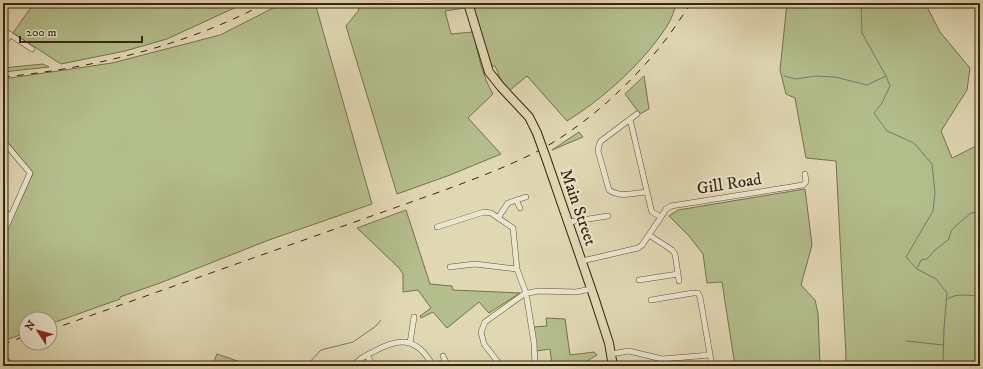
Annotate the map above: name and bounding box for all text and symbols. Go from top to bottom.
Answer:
scale bar [20,18,142,44]
text: 200 m [26,25,56,40]
street label: Main Street [555,166,602,249]
street label: Gill Road [695,168,764,200]
north arrow [18,311,58,351]
text: N [22,318,39,333]

